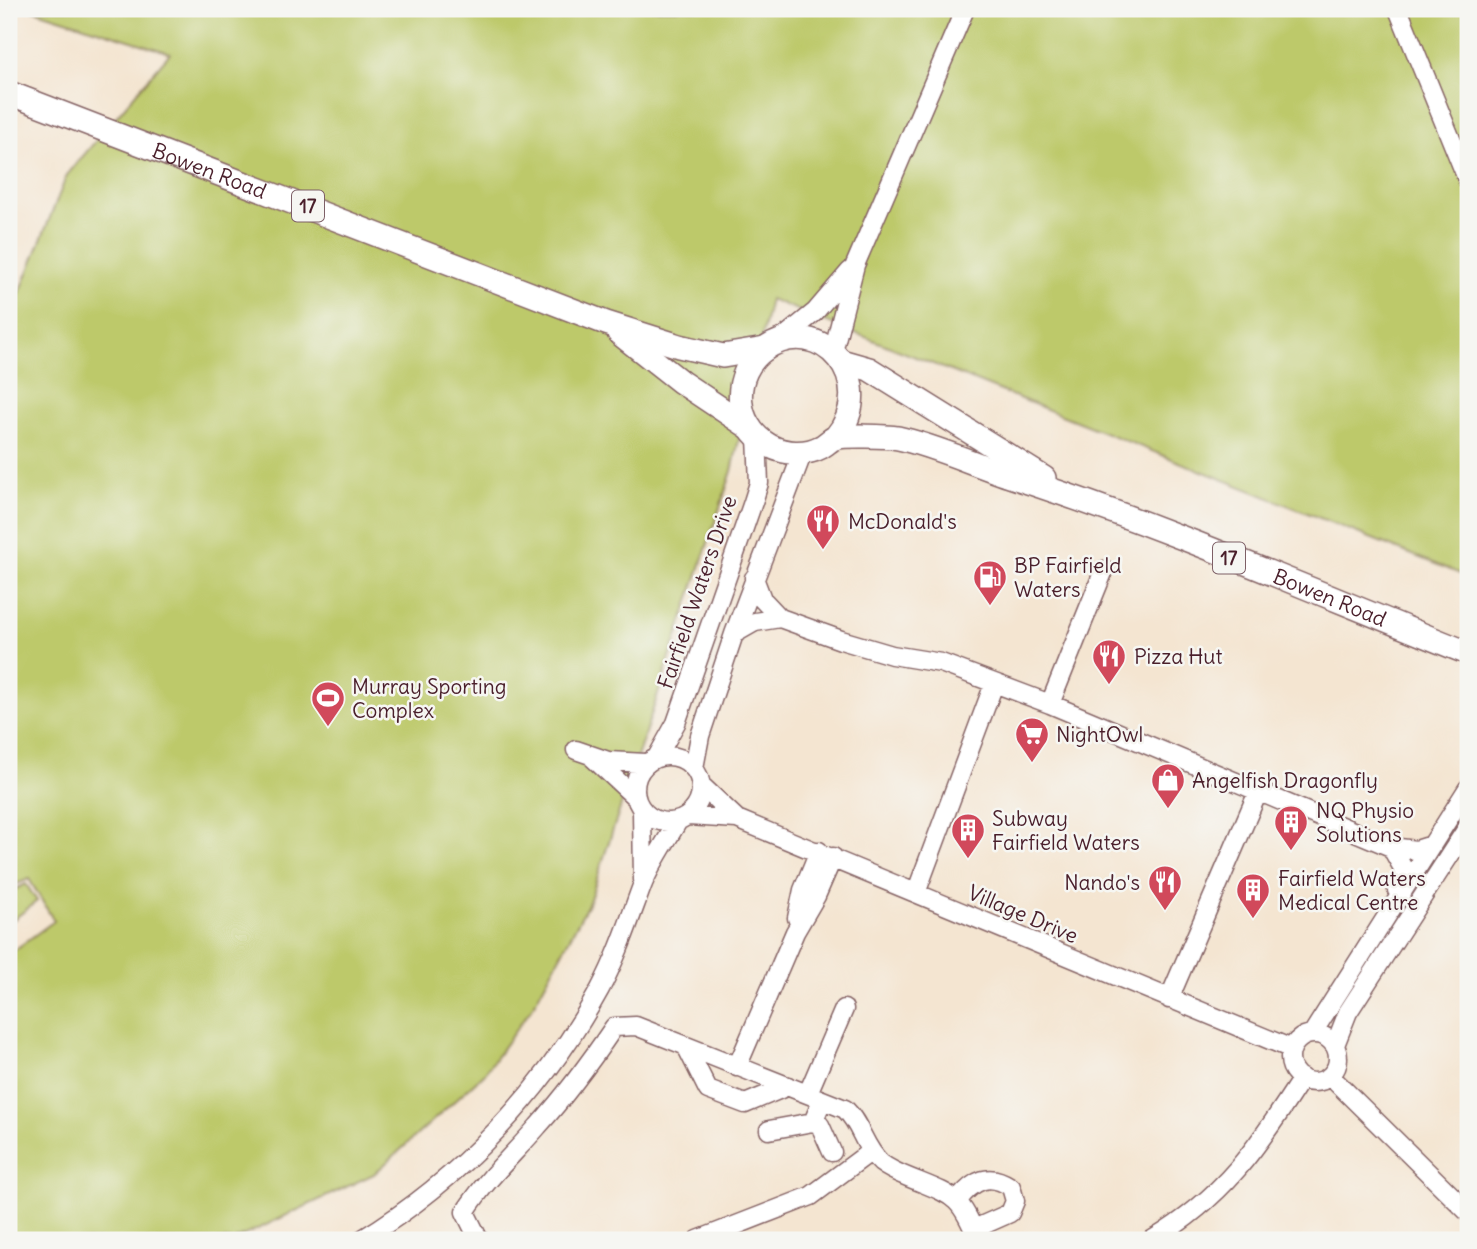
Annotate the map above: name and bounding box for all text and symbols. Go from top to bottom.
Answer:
street label: Bowen Road [149,136,270,204]
road number: 17 [292,190,324,222]
street label: Fairfield Waters Drive [651,492,743,692]
restaurant icon: McDonald's [804,502,842,551]
place label: McDonald's [848,508,957,535]
road number: 17 [1213,542,1245,573]
place label: BP Fairfield Waters [1014,552,1121,603]
fuel station icon: BP Fairfield Waters [971,558,1009,607]
street label: Bowen Road [1269,562,1391,632]
restaurant icon: Pizza Hut [1090,637,1128,686]
place label: Pizza Hut [1134,643,1223,670]
place label: Murray Sporting Complex [352,673,507,724]
sports icon: Murray Sporting Complex [309,679,347,728]
supermarket icon: NightOwl [1013,715,1051,764]
place label: NightOwl [1056,721,1143,748]
shop icon: Angelfish Dragonfly [1149,761,1187,810]
place label: Angelfish Dragonfly [1192,767,1378,794]
place label: NQ Physio Solutions [1316,797,1414,848]
building icon: NQ Physio Solutions [1272,803,1310,852]
place label: Subway Fairfield Waters [992,805,1140,856]
building icon: Subway Fairfield Waters [949,811,987,860]
restaurant icon: Nando's [1146,863,1184,912]
place label: Fairfield Waters Medical Centre [1278,865,1426,916]
place label: Nando's [1064,869,1140,896]
building icon: Fairfield Waters Medical Centre [1234,871,1272,920]
street label: Village Drive [964,879,1082,949]

